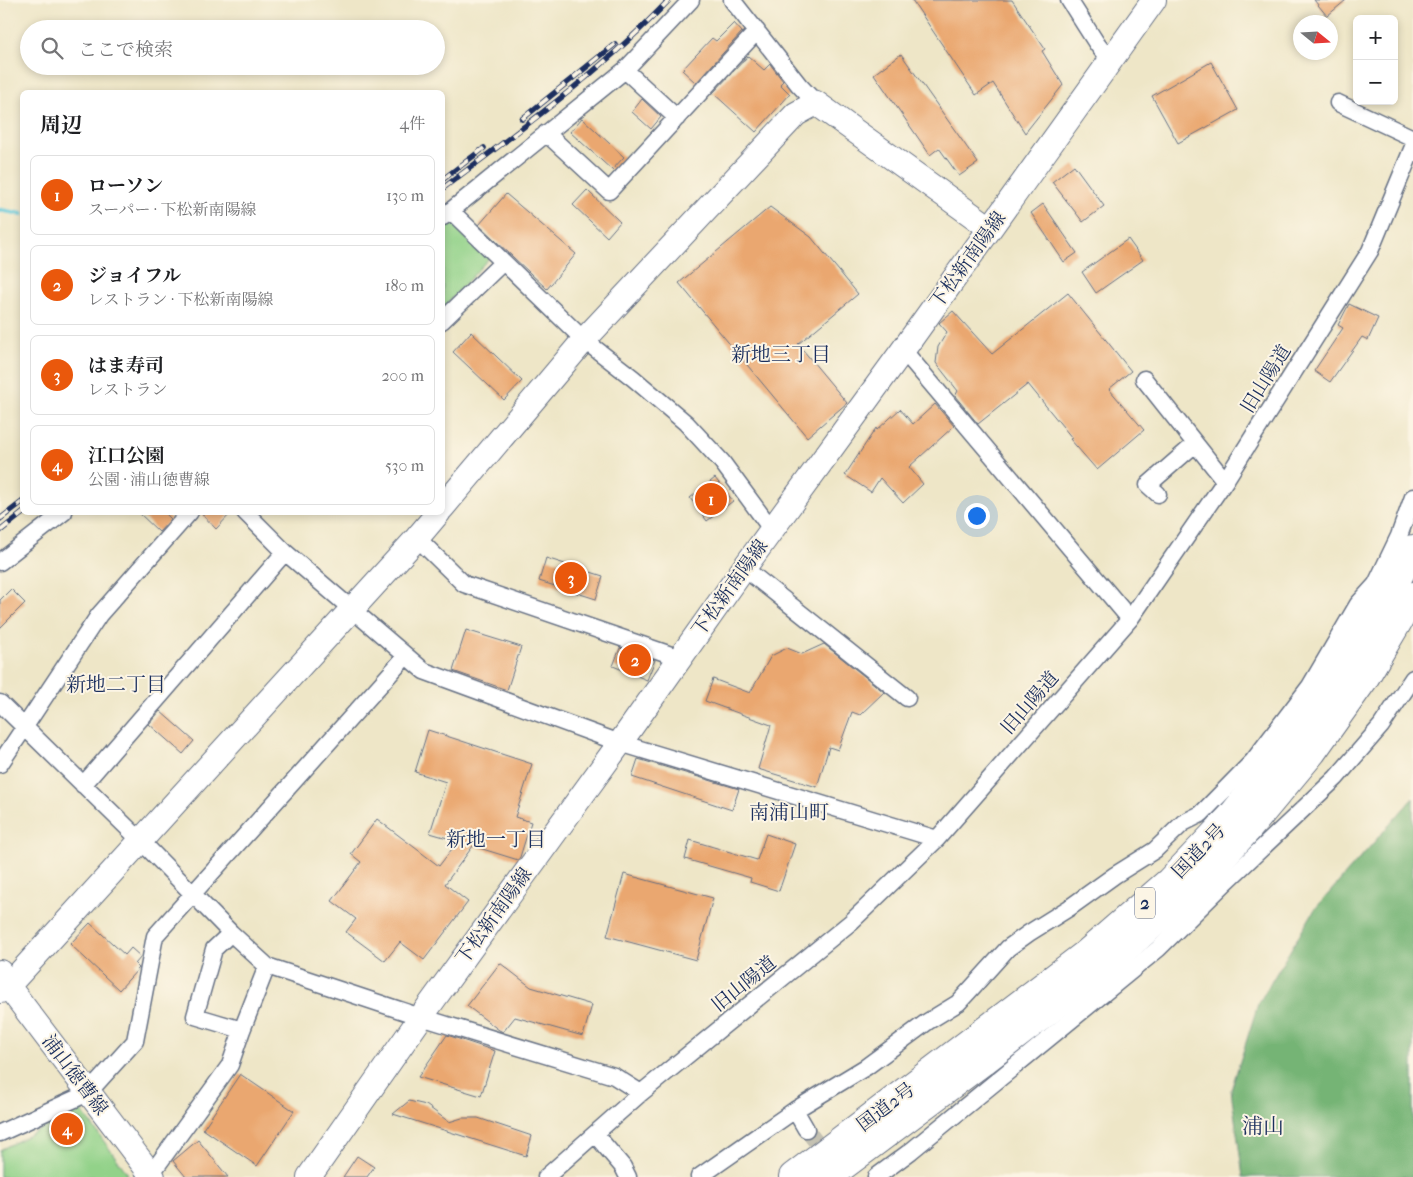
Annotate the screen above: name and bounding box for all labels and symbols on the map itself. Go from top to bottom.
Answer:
north arrow [1293,15,1338,60]
street label: 下松新南陽線 [926,207,1010,313]
street label: 旧山陽道 [1237,341,1295,417]
district label: 新地三丁目 [731,343,831,366]
pin: 1 [695,480,727,518]
your location [964,503,990,529]
street label: 下松新南陽線 [688,535,772,641]
pin: 3 [555,559,587,597]
pin: 2 [619,641,651,679]
street label: 旧山陽道 [997,667,1063,739]
district label: 新地二丁目 [66,673,166,696]
district label: 南浦山町 [749,801,829,824]
street label: 国道2号 [1168,819,1230,883]
district label: 新地一丁目 [446,828,546,851]
street label: 下松新南陽線 [452,863,536,969]
road number: 2 [1135,888,1155,918]
street label: 旧山陽道 [708,952,780,1016]
street label: 浦山徳曹線 [38,1030,112,1120]
street label: 国道2号 [853,1078,919,1136]
pin: 4 [51,1110,83,1148]
district label: 浦山 [1242,1114,1284,1138]

